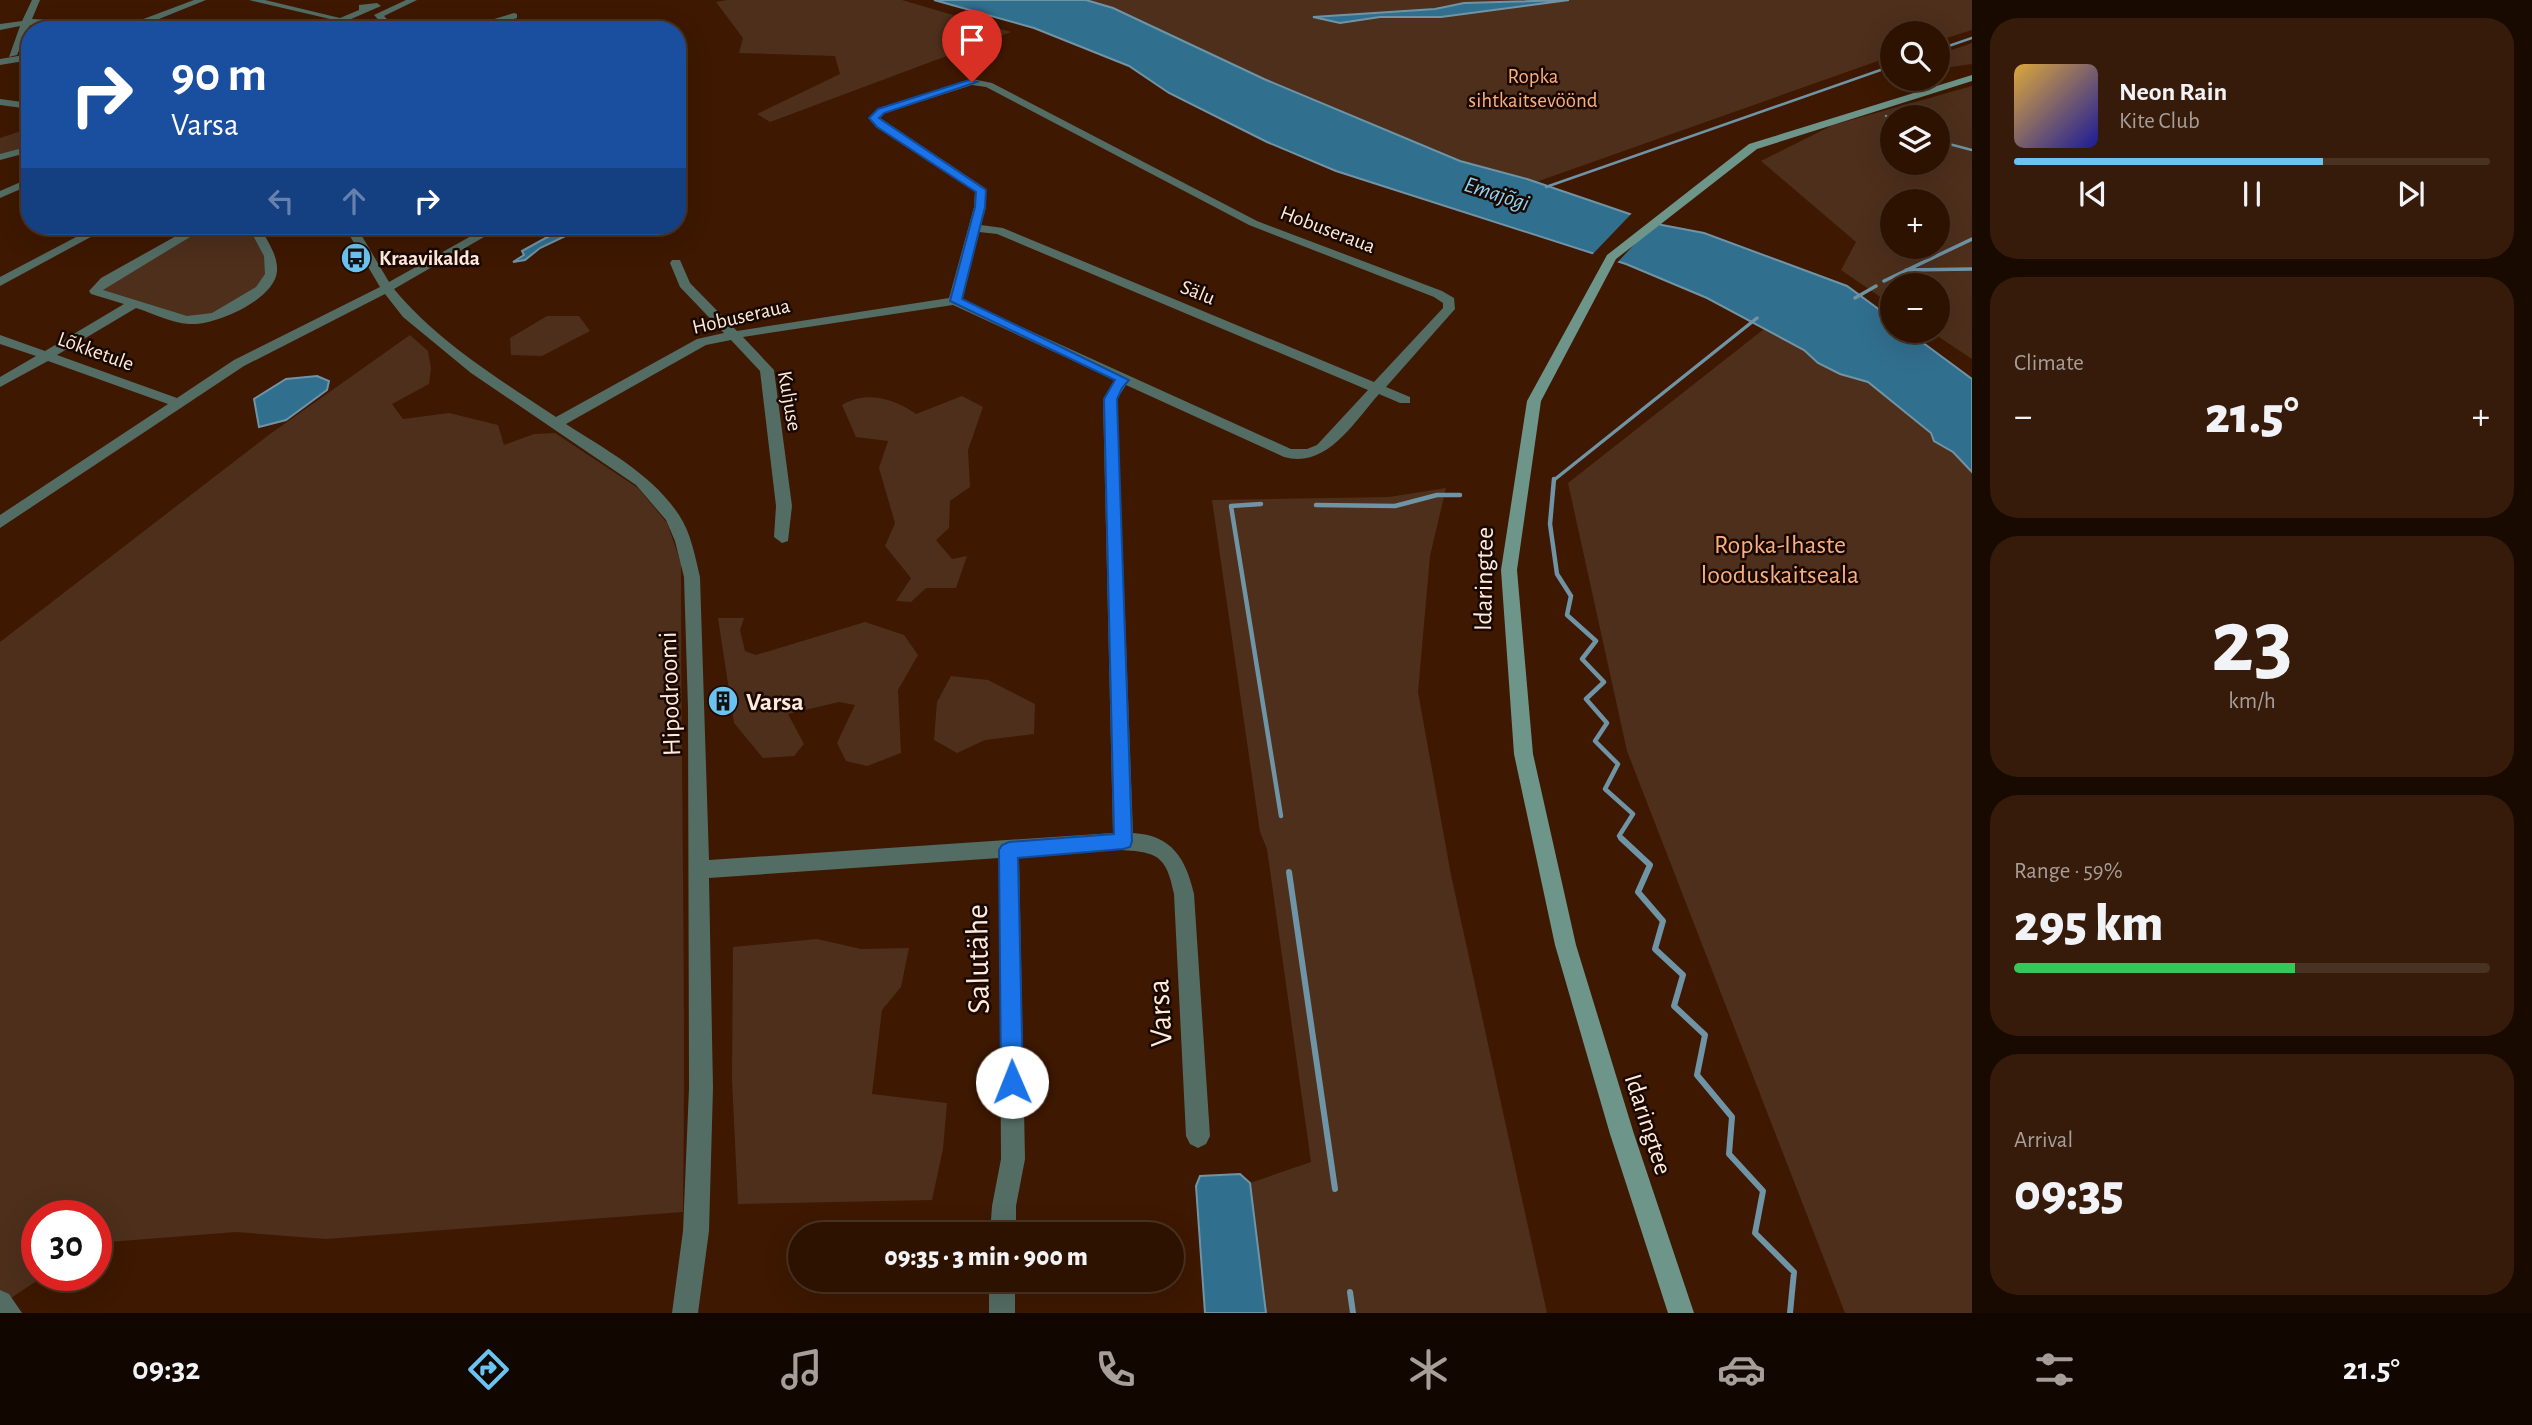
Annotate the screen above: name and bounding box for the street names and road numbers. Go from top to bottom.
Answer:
street label: Hobuseraua [1277,202,1378,257]
street label: Sälu [1178,276,1218,309]
street label: Hobuseraua [690,295,792,338]
street label: Lõkketule [55,328,137,375]
street label: Kuljuse [774,369,805,433]
street label: Idaringtee [1470,527,1498,631]
street label: Hipodroomi [655,631,685,757]
street label: Salutähe [961,904,995,1014]
street label: Varsa [1142,978,1178,1048]
street label: Idaringtee [1620,1071,1677,1178]

